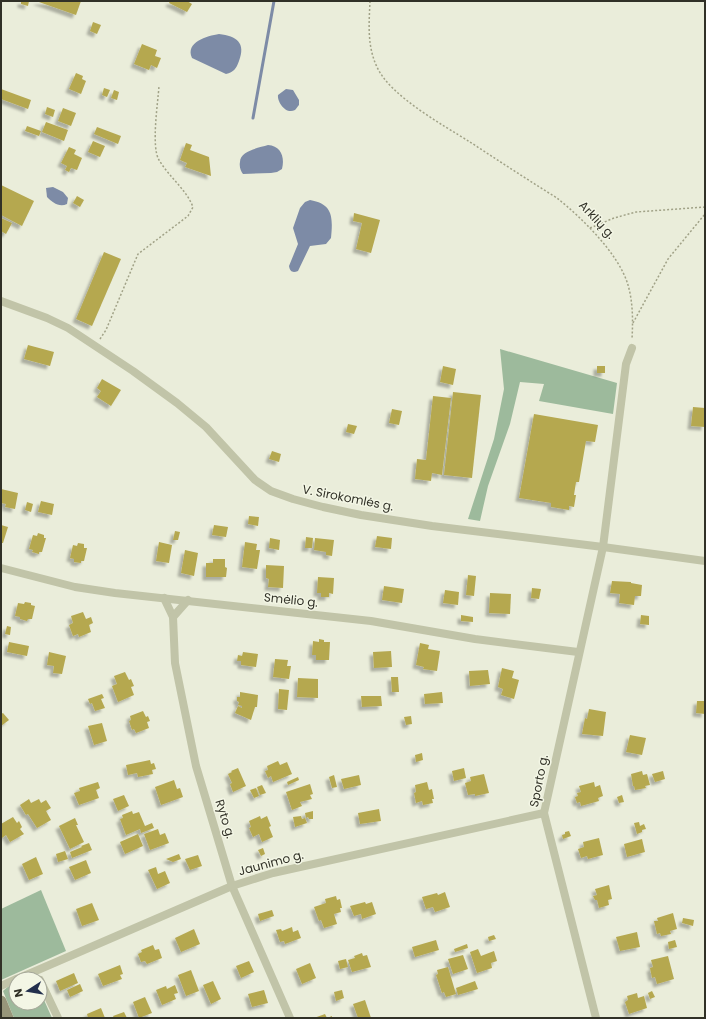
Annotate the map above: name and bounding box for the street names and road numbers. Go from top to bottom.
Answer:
street label: Arklių g. [575,197,619,242]
street label: V. Sirokomlės g. [301,480,395,515]
street label: Smėlio g. [263,588,319,611]
street label: Sporto g. [525,753,552,809]
street label: Ryto g. [212,797,239,840]
street label: Jaunimo g. [236,846,305,879]

